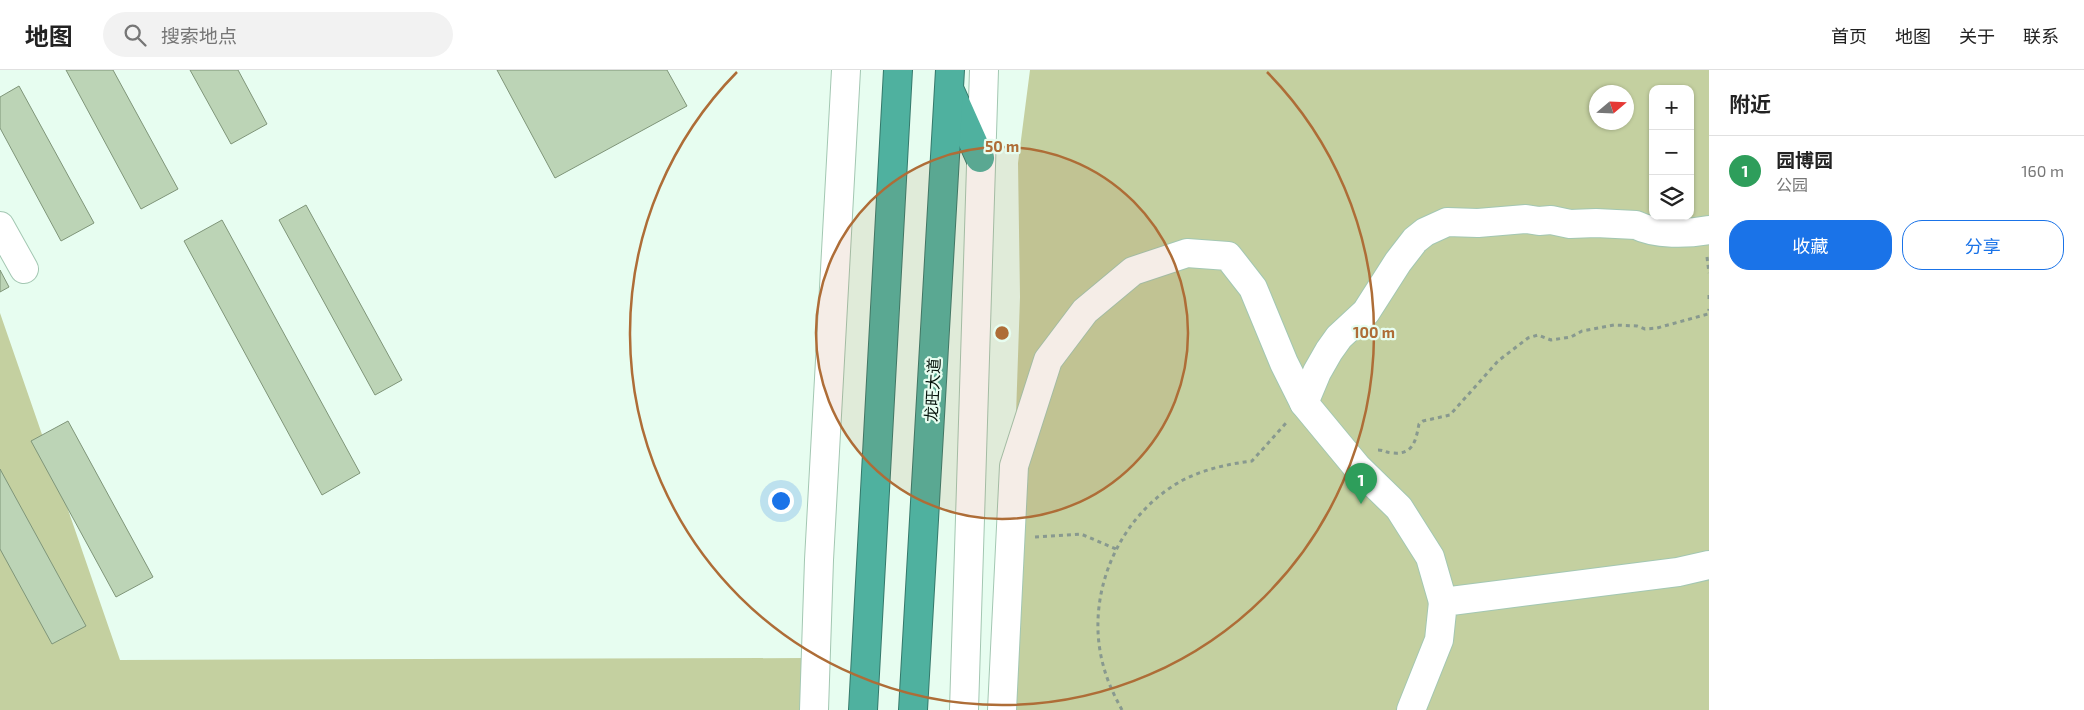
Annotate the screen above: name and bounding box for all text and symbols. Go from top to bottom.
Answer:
search box [103,12,453,57]
text: 地图 [25,21,73,50]
icon: search [121,21,149,49]
text: 搜索地点 [161,24,237,47]
text: 首页 [1831,25,1867,47]
text: 地图 [1895,25,1931,47]
text: 关于 [1959,25,1995,47]
text: 联系 [2023,25,2059,47]
north arrow [1589,85,1634,130]
map controls [1649,85,1694,220]
button: + [1649,85,1694,130]
text: 附近 [1729,91,1771,116]
button: − [1649,130,1694,175]
text: 50 m [985,137,1019,155]
text: 园博园 [1776,148,1833,171]
text: 1 [1742,161,1748,180]
text: 160 m [2021,161,2064,180]
button: layers [1649,175,1694,220]
text: 公园 [1776,175,1808,194]
button: 收藏 [1729,220,1892,270]
button: 分享 [1902,220,2064,270]
text: 100 m [1353,323,1395,341]
centre of rings [993,324,1011,342]
street label: 龙旺大道 [921,358,943,422]
pin: 1 [1345,463,1377,504]
your location [768,488,794,514]

